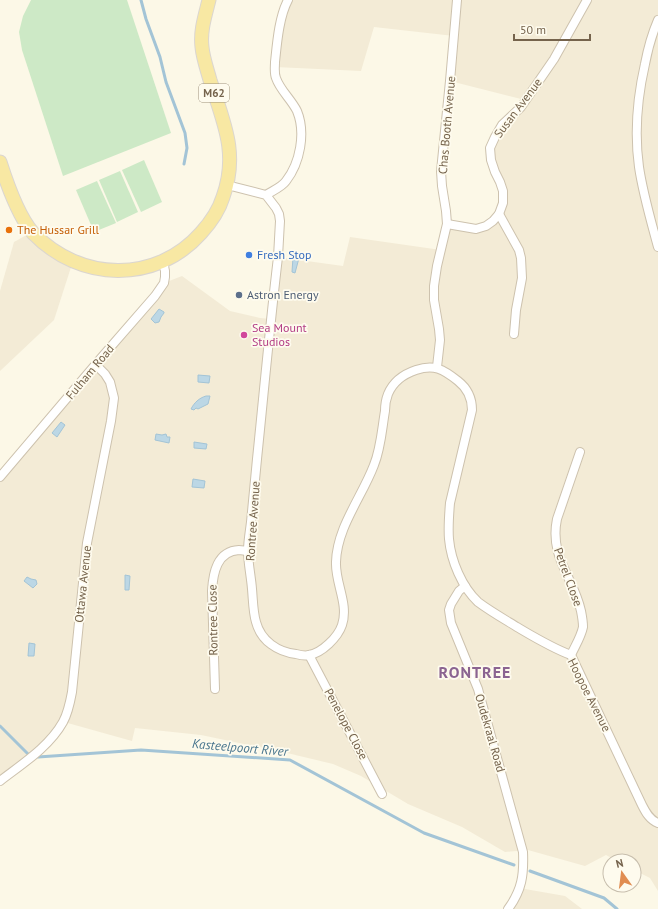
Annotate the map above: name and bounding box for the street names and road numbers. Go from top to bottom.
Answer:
street label: Chas Booth Avenue [435,75,458,175]
street label: Susan Avenue [490,75,545,140]
road number: M62 [199,84,229,102]
street label: Fulham Road [62,341,117,402]
street label: Rontree Avenue [242,481,263,561]
street label: Ottawa Avenue [71,545,94,623]
street label: Petrel Close [551,545,586,608]
street label: Rontree Close [204,584,221,656]
street label: Hoopoe Avenue [565,656,614,734]
street label: Penelope Close [321,685,372,762]
street label: Oudekraal Road [472,692,509,774]

